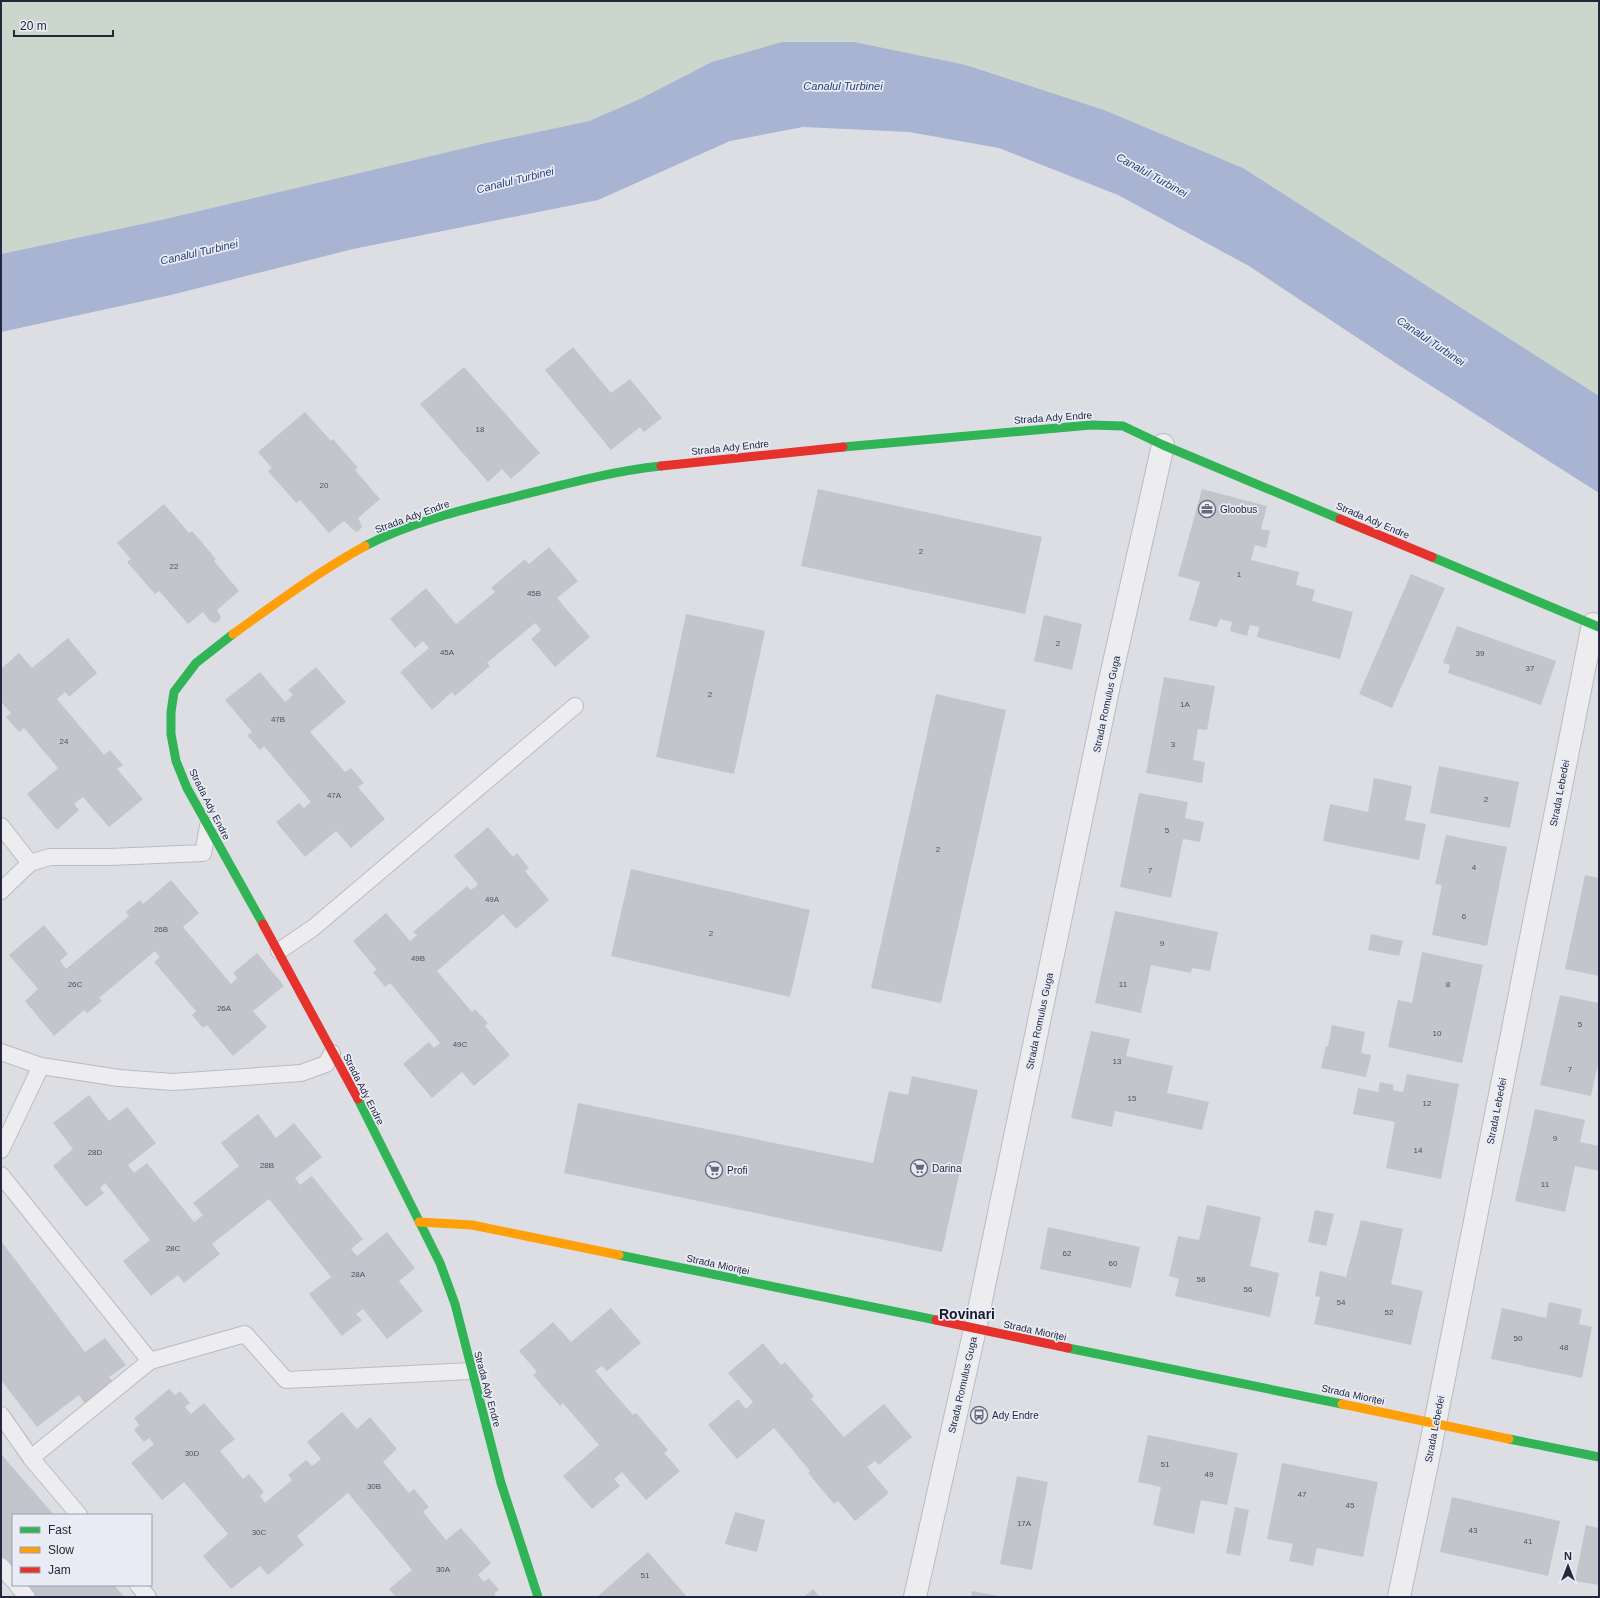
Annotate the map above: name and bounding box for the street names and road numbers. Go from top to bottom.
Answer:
street label: Strada Ady Endre [1014,409,1093,426]
street label: Strada Ady Endre [690,438,770,457]
street label: Strada Ady Endre [373,498,451,535]
street label: Strada Ady Endre [1335,500,1411,541]
street label: Strada Romulus Guga [1091,654,1122,754]
street label: Strada Lebedei [1548,759,1571,827]
street label: Strada Ady Endre [187,767,232,842]
street label: Strada Romulus Guga [1024,971,1055,1071]
street label: Strada Ady Endre [341,1052,386,1127]
street label: Strada Lebedei [1485,1077,1508,1145]
street label: Strada Mioriței [685,1252,751,1277]
street label: Strada Mioriței [1002,1318,1068,1343]
street label: Strada Romulus Guga [946,1335,979,1435]
street label: Strada Ady Endre [472,1350,503,1429]
street label: Strada Mioriței [1320,1382,1386,1407]
street label: Strada Lebedei [1423,1395,1446,1463]

